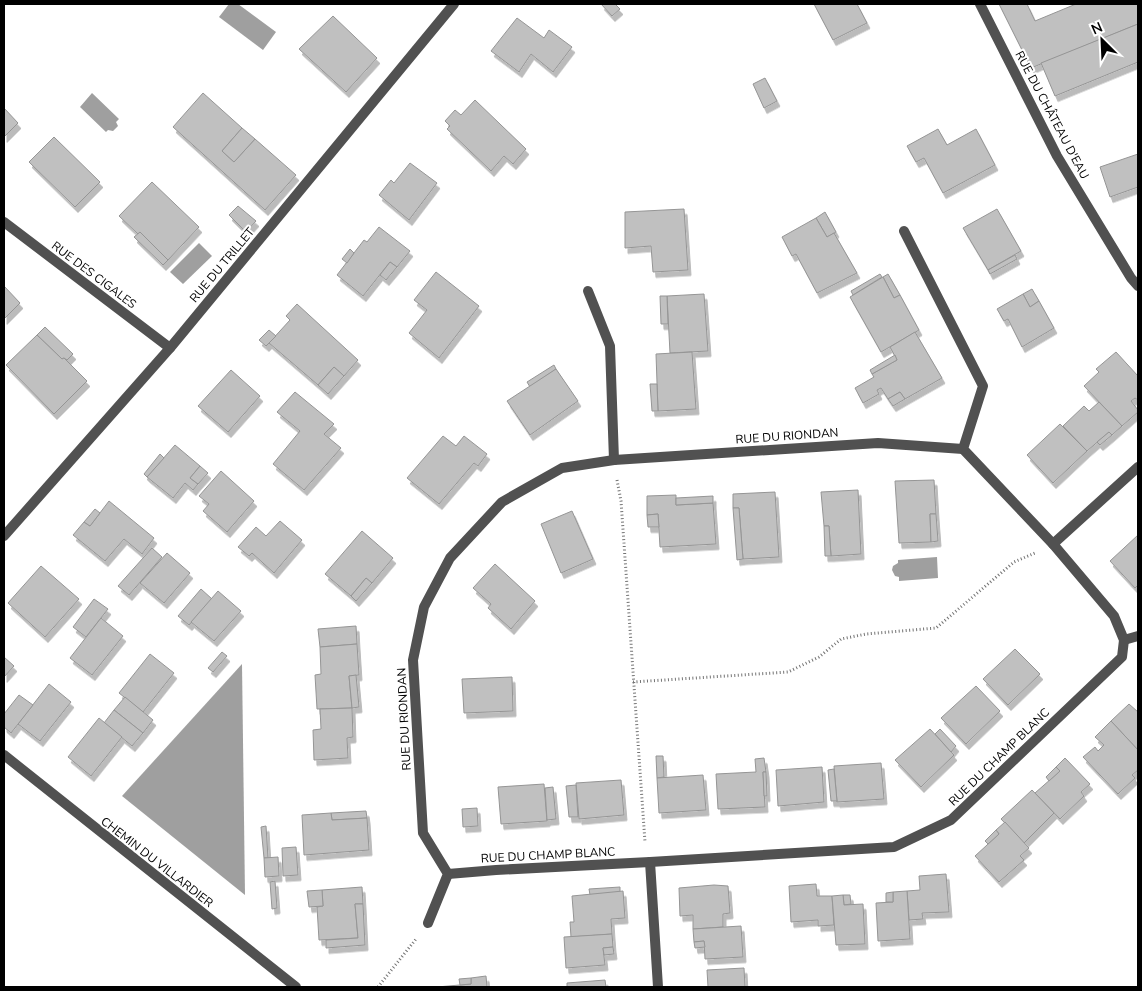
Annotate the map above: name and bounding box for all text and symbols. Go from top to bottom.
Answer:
north arrow [1077,15,1127,65]
text: N [1088,18,1106,39]
street label: RUE DU CHÂTEAU D'EAU [1011,48,1093,182]
street label: RUE DU TRILLET [186,224,259,306]
street label: RUE DES CIGALES [48,238,140,312]
street label: RUE DU RIONDAN [735,424,839,448]
street label: RUE DU RIONDAN [393,667,415,771]
street label: RUE DU CHAMP BLANC [945,705,1053,809]
street label: CHEMIN DU VILLARDIER [98,813,216,911]
street label: RUE DU CHAMP BLANC [480,843,616,867]

